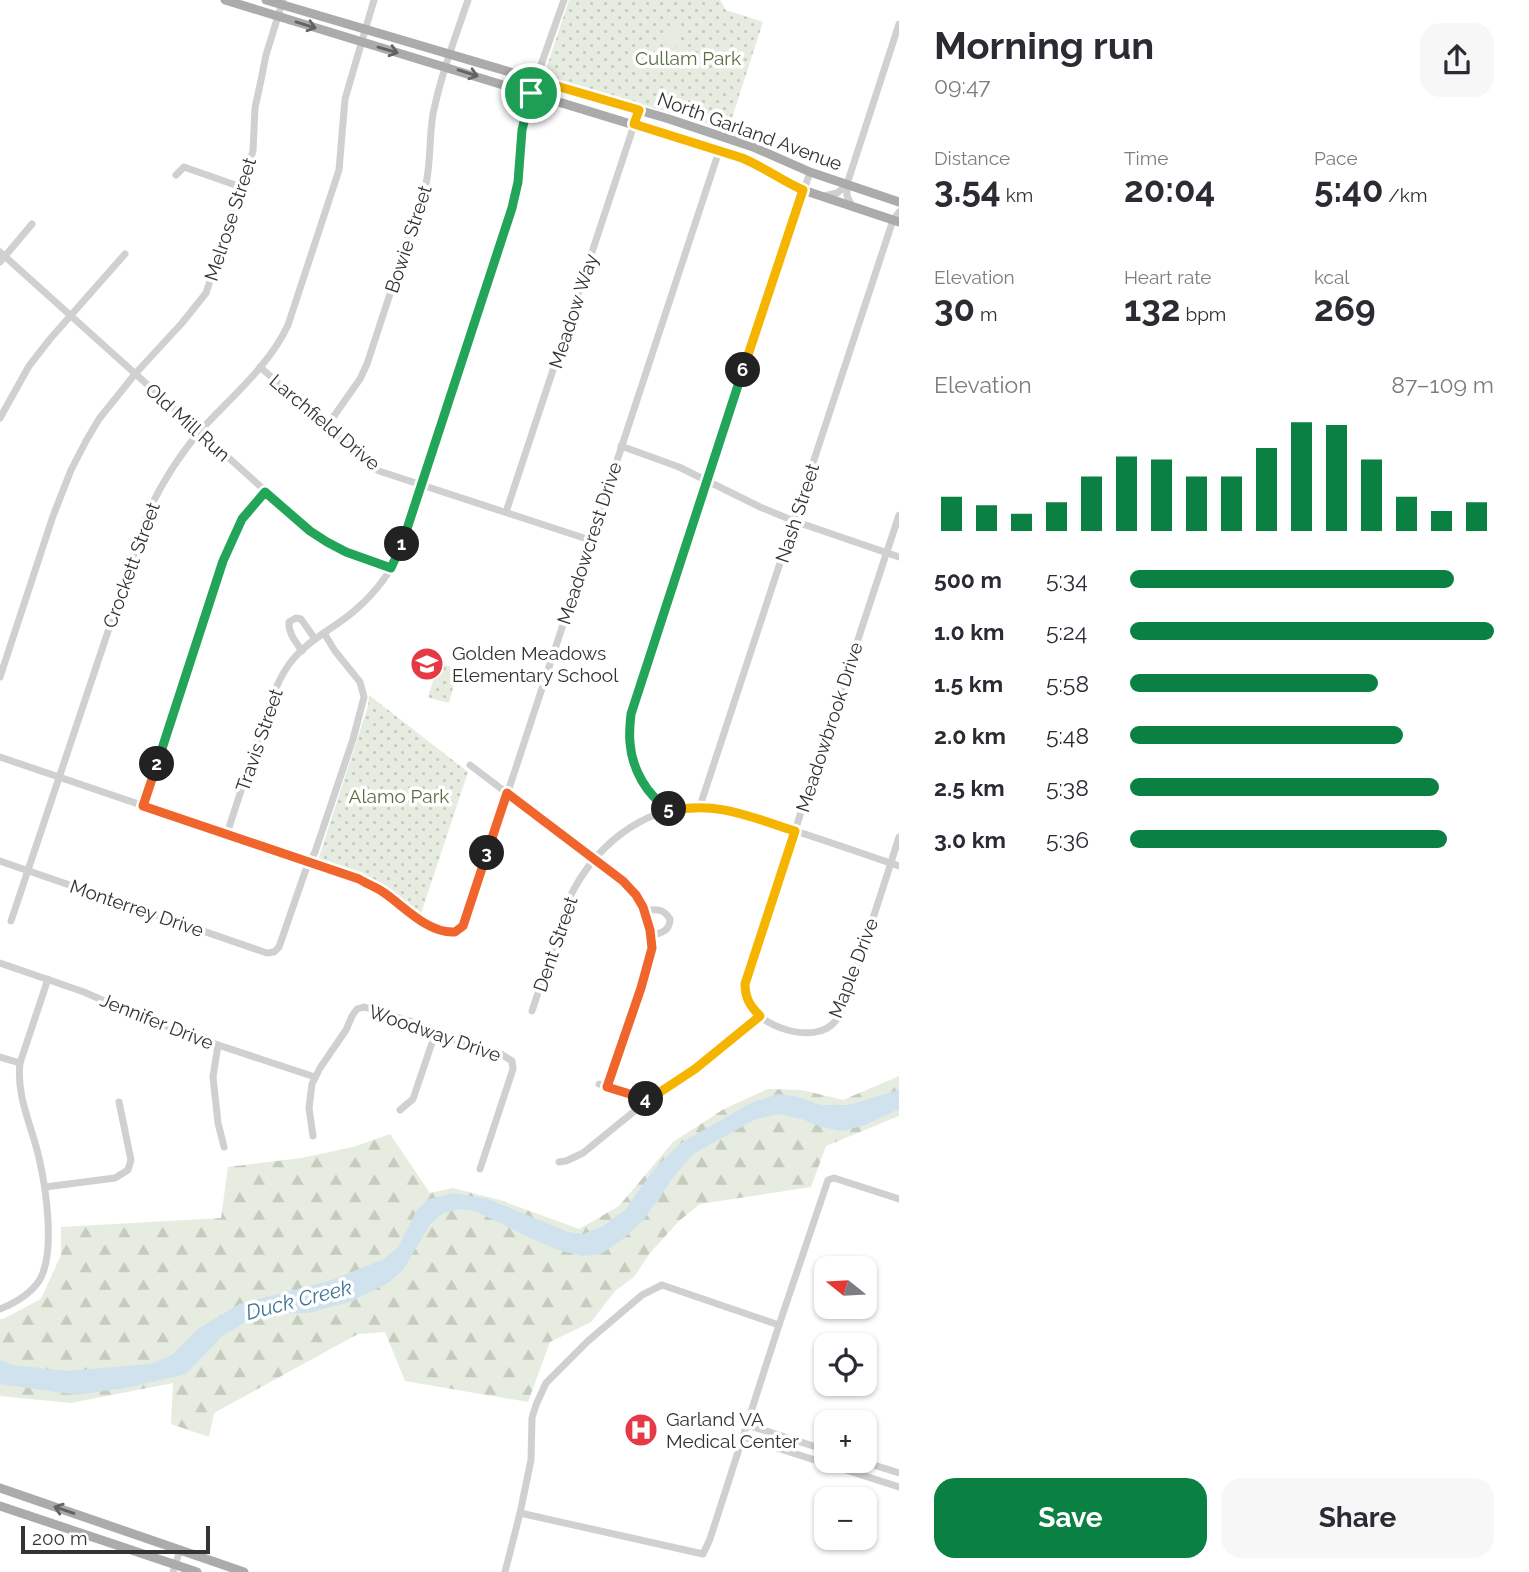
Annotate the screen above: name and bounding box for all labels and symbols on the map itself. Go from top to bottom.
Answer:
one-way arrow [295,19,317,32]
one-way arrow [377,44,399,57]
park label: Cullam Park [635,47,741,69]
pin [501,63,561,123]
one-way arrow [456,68,478,81]
street label: North Garland Avenue [655,87,845,175]
street label: Melrose Street [200,154,260,283]
street label: Bowie Street [380,182,436,296]
street label: Meadow Way [544,251,602,371]
pin: 6 [726,352,760,388]
street label: Larchfield Drive [265,370,385,474]
street label: Old Mill Run [141,378,235,466]
street label: Meadowcrest Drive [552,459,626,627]
street label: Nash Street [771,460,824,565]
street label: Crockett Street [98,499,164,631]
pin: 1 [384,526,420,562]
street label: Meadowbrook Drive [791,639,867,815]
place label: Golden Meadows Elementary School [452,642,619,686]
school or university icon: Golden Meadows Elementary School [408,645,446,683]
street label: Travis Street [231,685,287,794]
pin: 2 [140,746,174,782]
park label: Alamo Park [349,785,449,807]
pin: 5 [652,792,686,826]
pin: 3 [470,836,504,870]
street label: Monterrey Drive [67,875,207,941]
street label: Dent Street [528,893,582,995]
street label: Maple Drive [824,915,882,1021]
street label: Jennifer Drive [97,988,217,1054]
street label: Woodway Drive [366,1000,504,1066]
pin: 4 [628,1082,664,1116]
north arrow [814,1256,877,1320]
water label: Duck Creek [243,1274,354,1325]
place label: Garland VA Medical Center [666,1408,799,1452]
hospital icon: Garland VA Medical Center [622,1411,660,1449]
one-way arrow [53,1503,75,1515]
scale bar [21,1523,210,1555]

